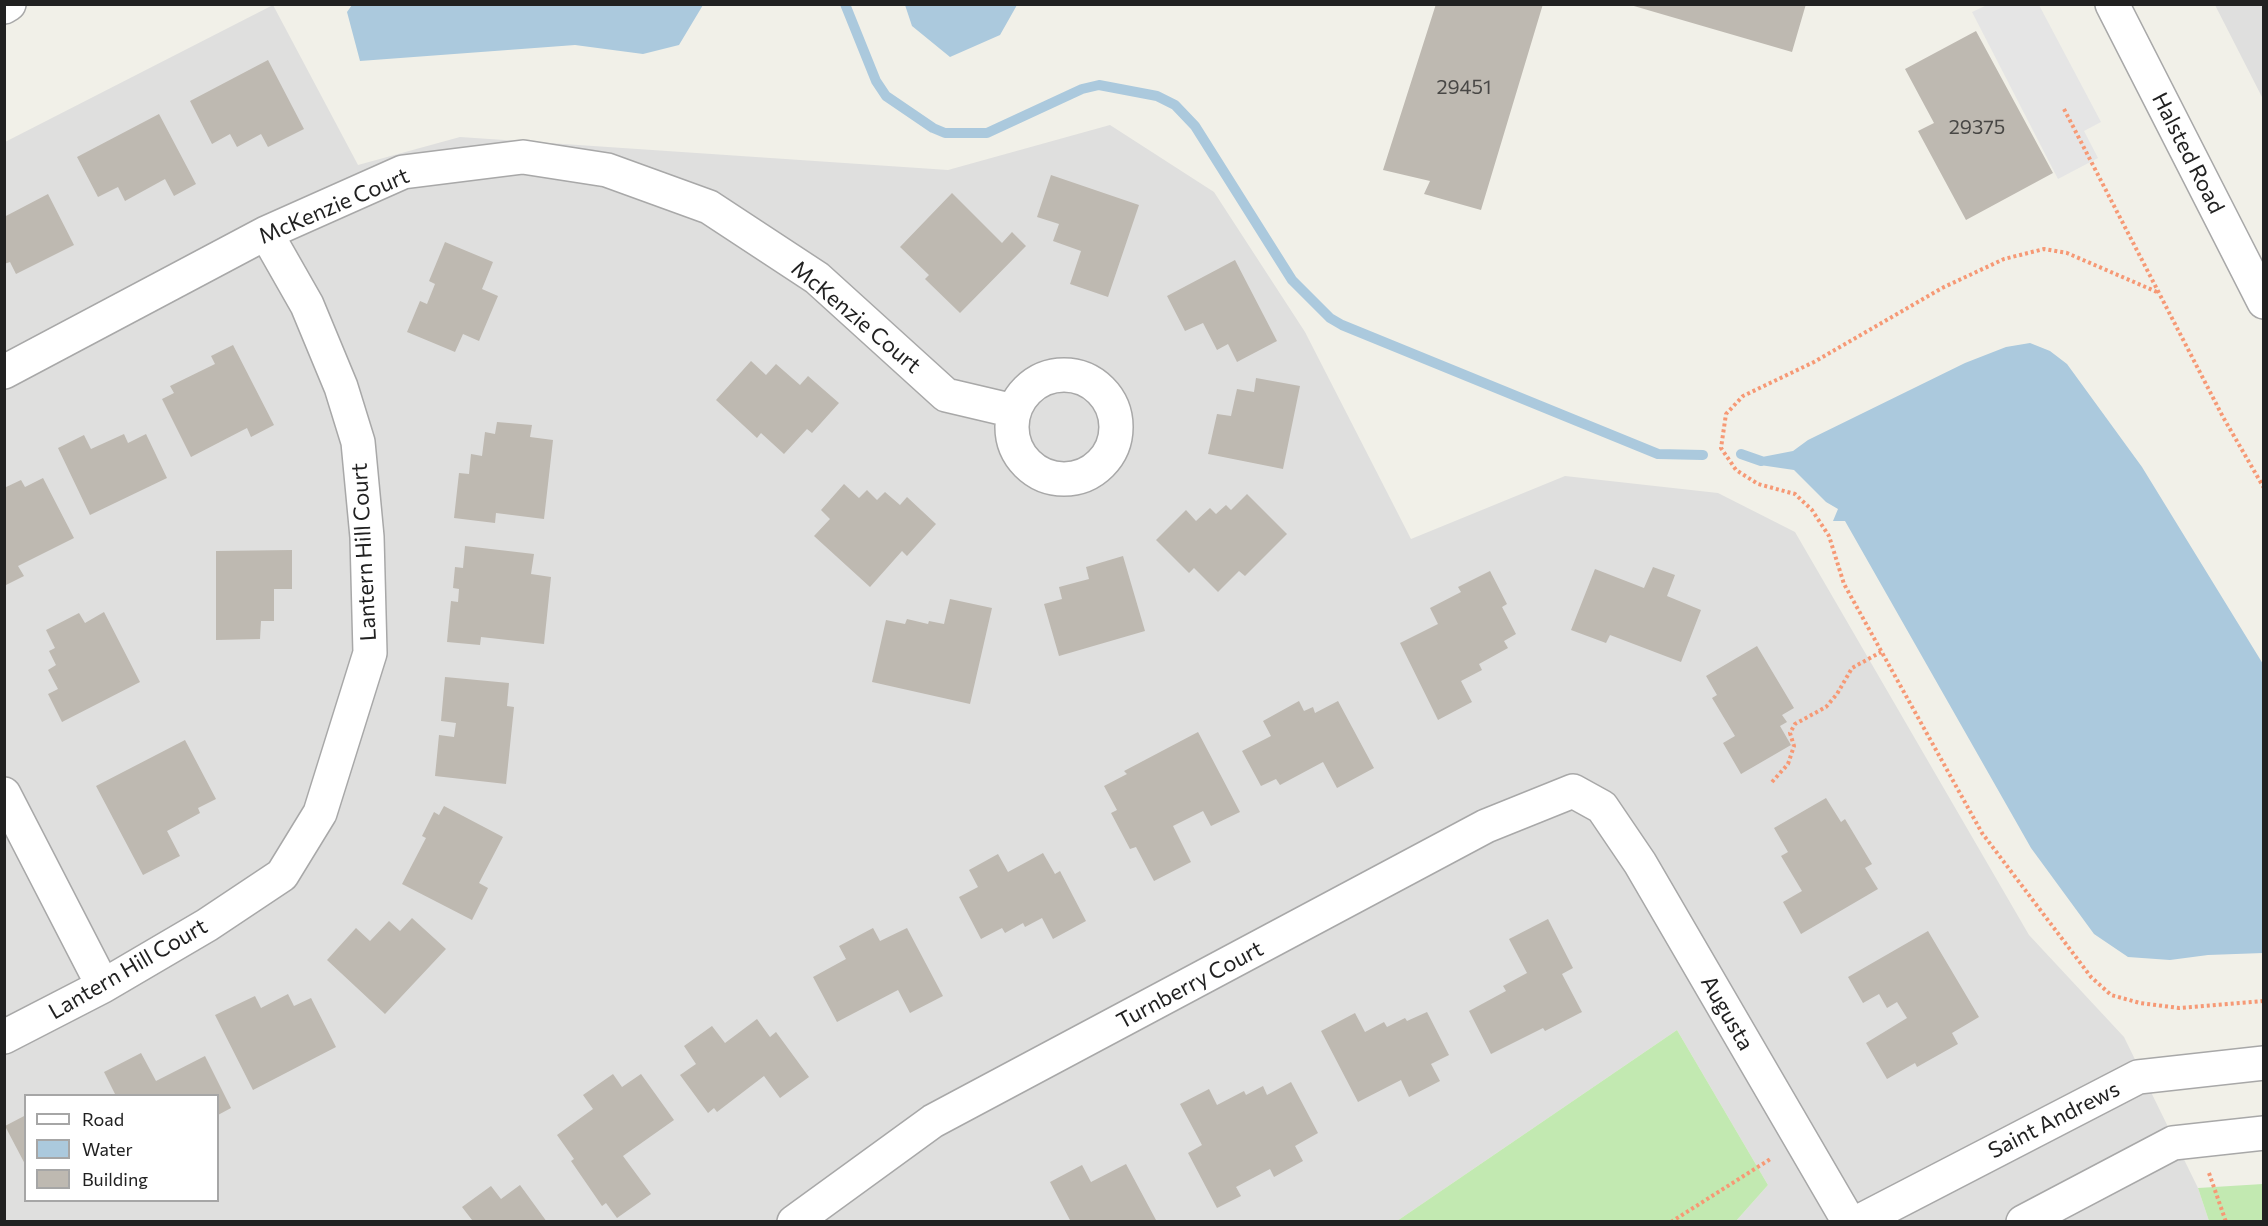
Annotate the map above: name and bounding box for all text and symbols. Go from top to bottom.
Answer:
house number: 29451 [1436,75,1492,99]
street label: Halsted Road [2146,88,2230,218]
house number: 29375 [1949,115,2005,139]
street label: McKenzie Court [255,162,413,250]
street label: McKenzie Court [786,255,926,379]
street label: Lantern Hill Court [346,462,382,642]
street label: Lantern Hill Court [44,913,212,1025]
street label: Turnberry Court [1112,935,1268,1035]
street label: Augusta [1695,971,1759,1055]
street label: Saint Andrews [1984,1076,2124,1164]
legend [24,1094,219,1202]
text: Road [82,1108,124,1130]
text: Water [82,1138,133,1160]
text: Building [82,1168,148,1190]

